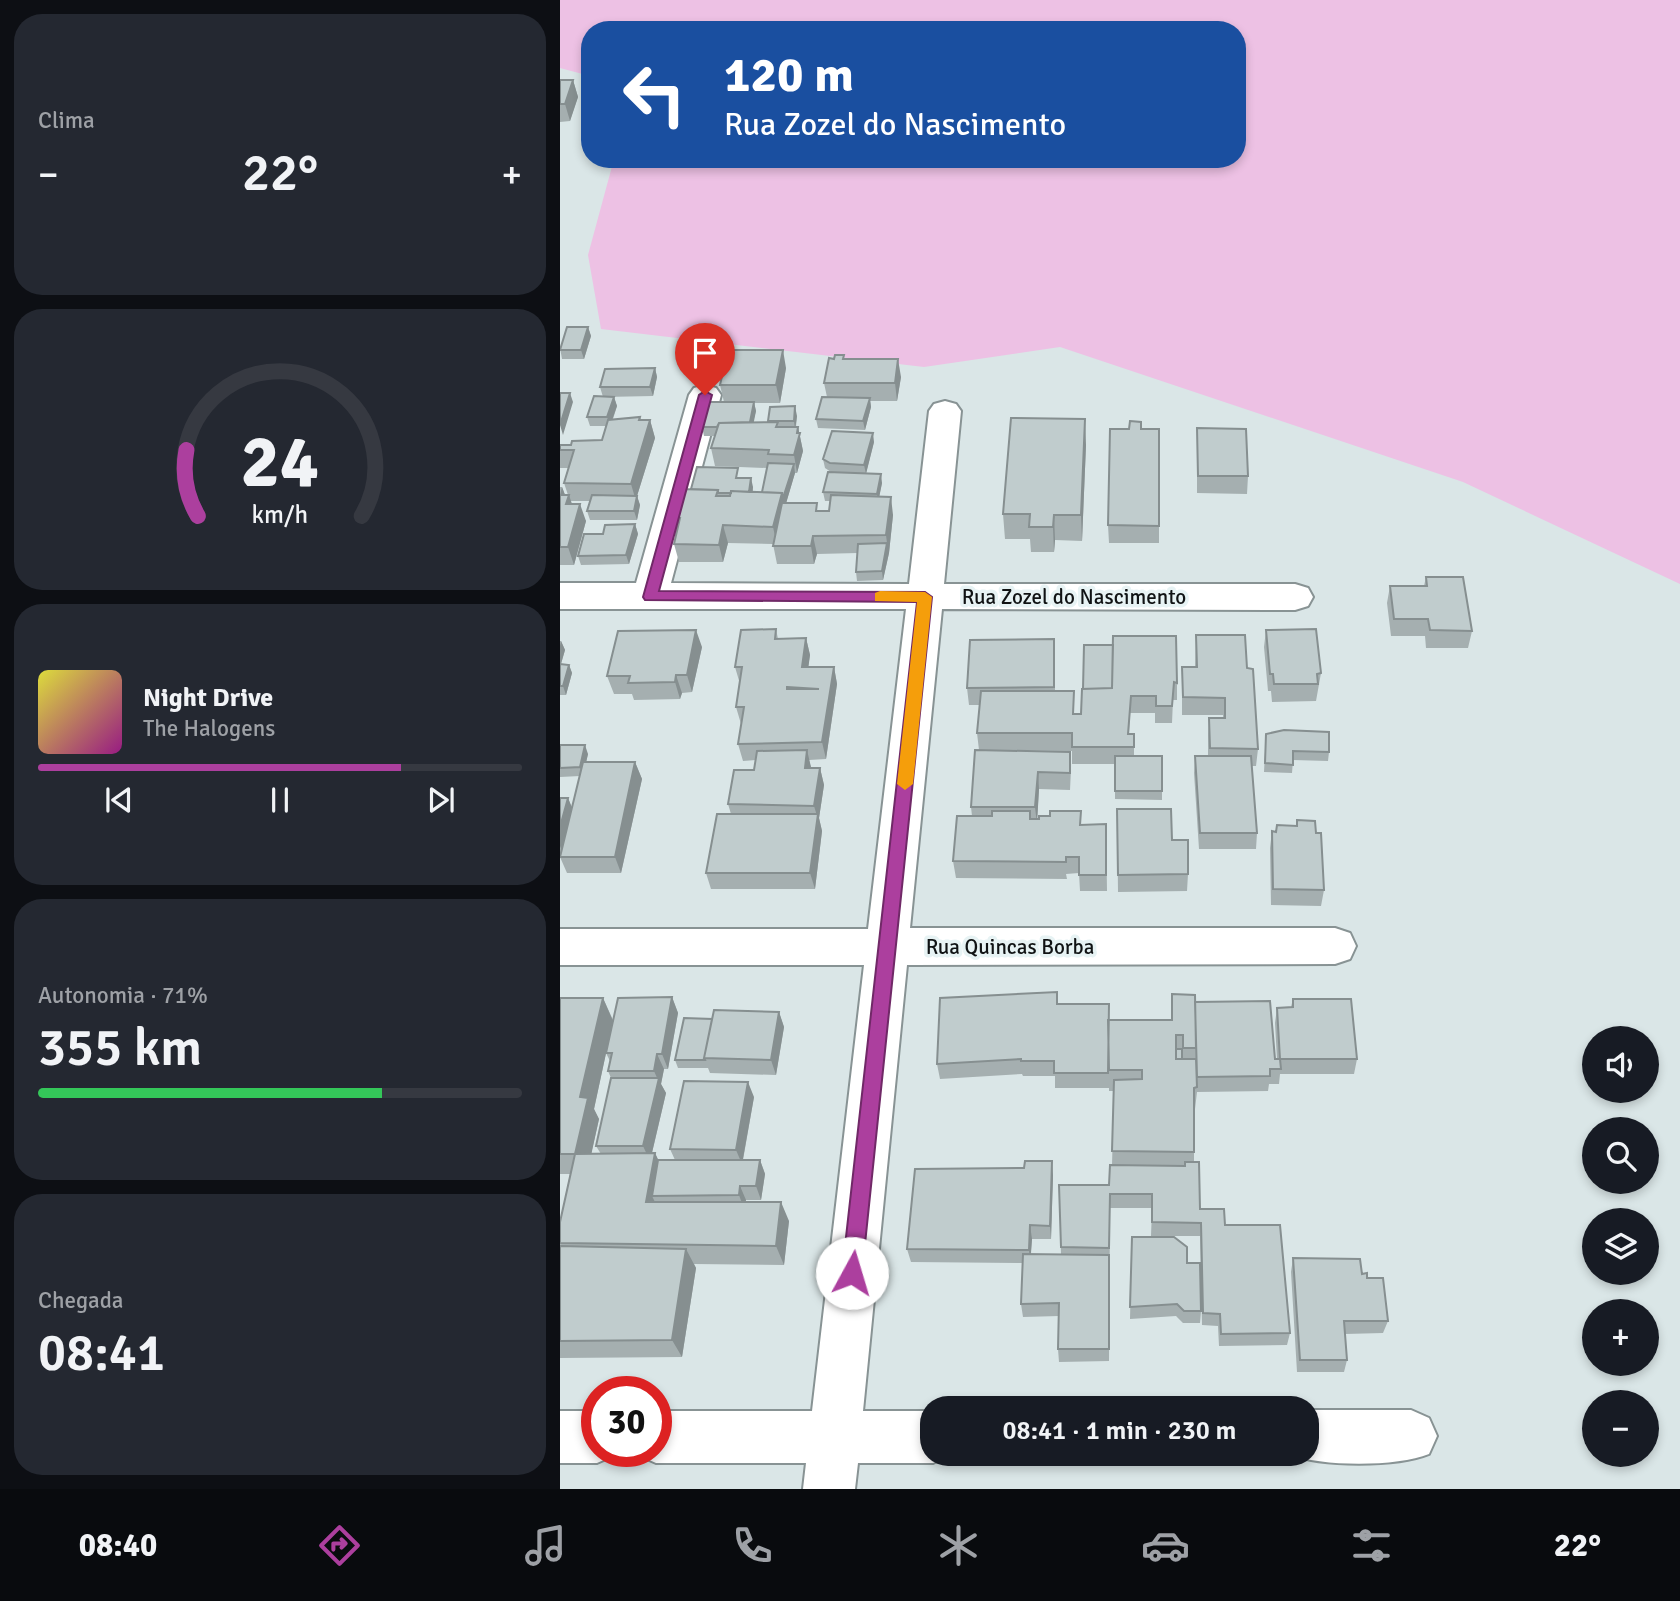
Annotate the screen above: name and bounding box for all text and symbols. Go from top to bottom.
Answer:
text: 120 m [724,45,854,105]
icon: left [609,49,700,140]
text: Rua Zozel do Nascimento [724,105,1066,144]
text: Clima [38,106,95,135]
text: 22° [242,141,318,205]
text: − [38,151,59,198]
text: + [501,151,522,198]
pin [675,323,735,395]
icon: arrive [686,334,724,372]
text: 24 [241,418,319,507]
text: km/h [252,498,308,529]
street label: Rua Zozel do Nascimento [962,584,1186,610]
text: Night Drive [143,682,273,714]
text: The Halogens [143,714,275,743]
icon: previous [100,781,138,819]
icon: pause [261,781,299,819]
icon: next [422,781,460,819]
street label: Rua Quincas Borba [926,934,1094,960]
text: Autonomia · 71% [38,981,208,1010]
text: 355 km [38,1016,202,1080]
map controls [1582,1026,1659,1467]
button: sound [1582,1026,1659,1103]
button: search [1582,1117,1659,1194]
button: layers [1582,1208,1659,1285]
position arrow [815,1236,889,1310]
text: Chegada [38,1286,123,1315]
button: + [1582,1299,1659,1376]
text: 08:41 [38,1321,165,1385]
speed limit sign: 30 [581,1376,672,1467]
button: − [1582,1390,1659,1467]
text: 08:41 · 1 min · 230 m [1003,1415,1236,1447]
icon: directions [315,1521,364,1570]
icon: music [521,1521,570,1570]
icon: phone [728,1521,777,1570]
icon: climate [934,1521,983,1570]
icon: car [1141,1521,1190,1570]
icon: filters [1347,1521,1396,1570]
text: 08:40 [79,1526,157,1565]
text: 22° [1554,1526,1601,1565]

